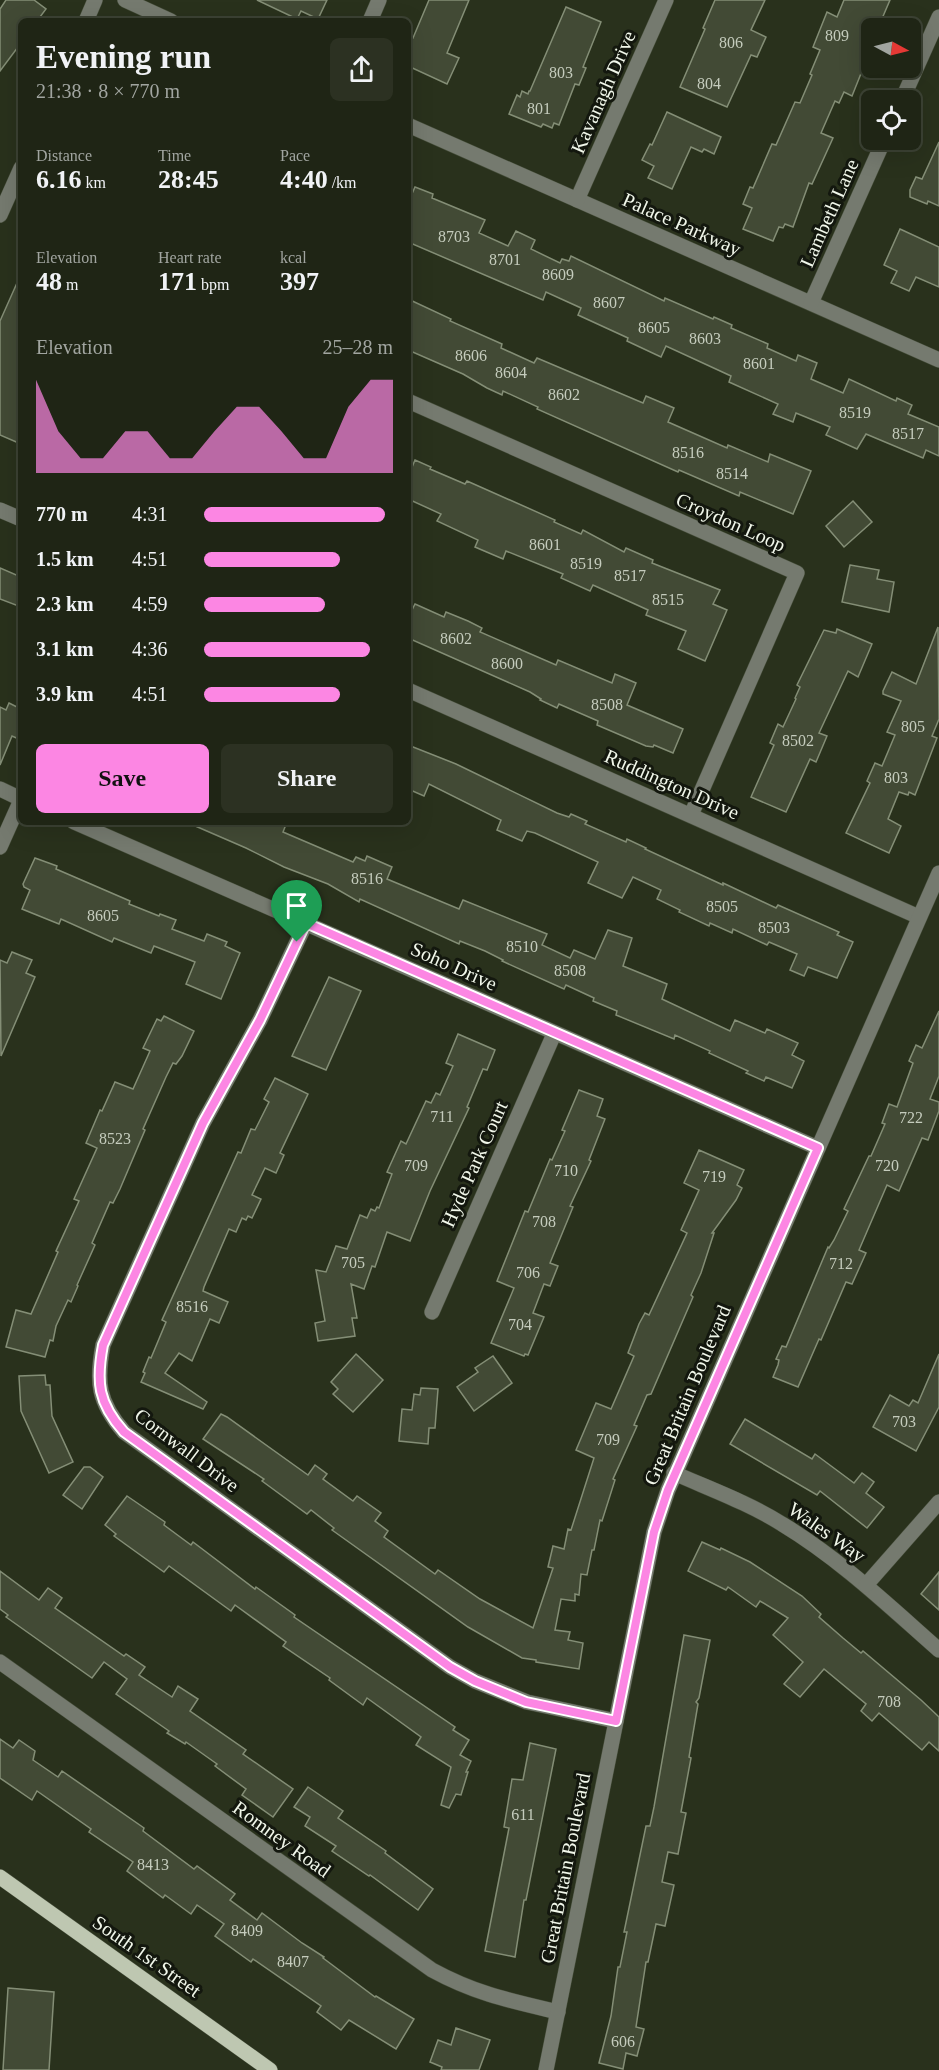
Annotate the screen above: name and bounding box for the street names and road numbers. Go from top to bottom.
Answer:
street label: Kavanagh Drive [566,27,641,157]
street label: Lambeth Lane [795,155,863,270]
street label: Palace Parkway [619,188,745,261]
street label: Croydon Loop [673,488,789,557]
street label: Ruddington Drive [601,744,743,824]
street label: Soho Drive [408,937,500,995]
street label: Hyde Park Court [436,1097,513,1231]
street label: Great Britain Boulevard [639,1302,735,1488]
street label: Cornwall Drive [130,1404,244,1496]
street label: Wales Way [784,1497,870,1567]
street label: Great Britain Boulevard [536,1771,594,1965]
street label: Romney Road [228,1796,335,1883]
street label: South 1st Street [89,1911,206,2002]

